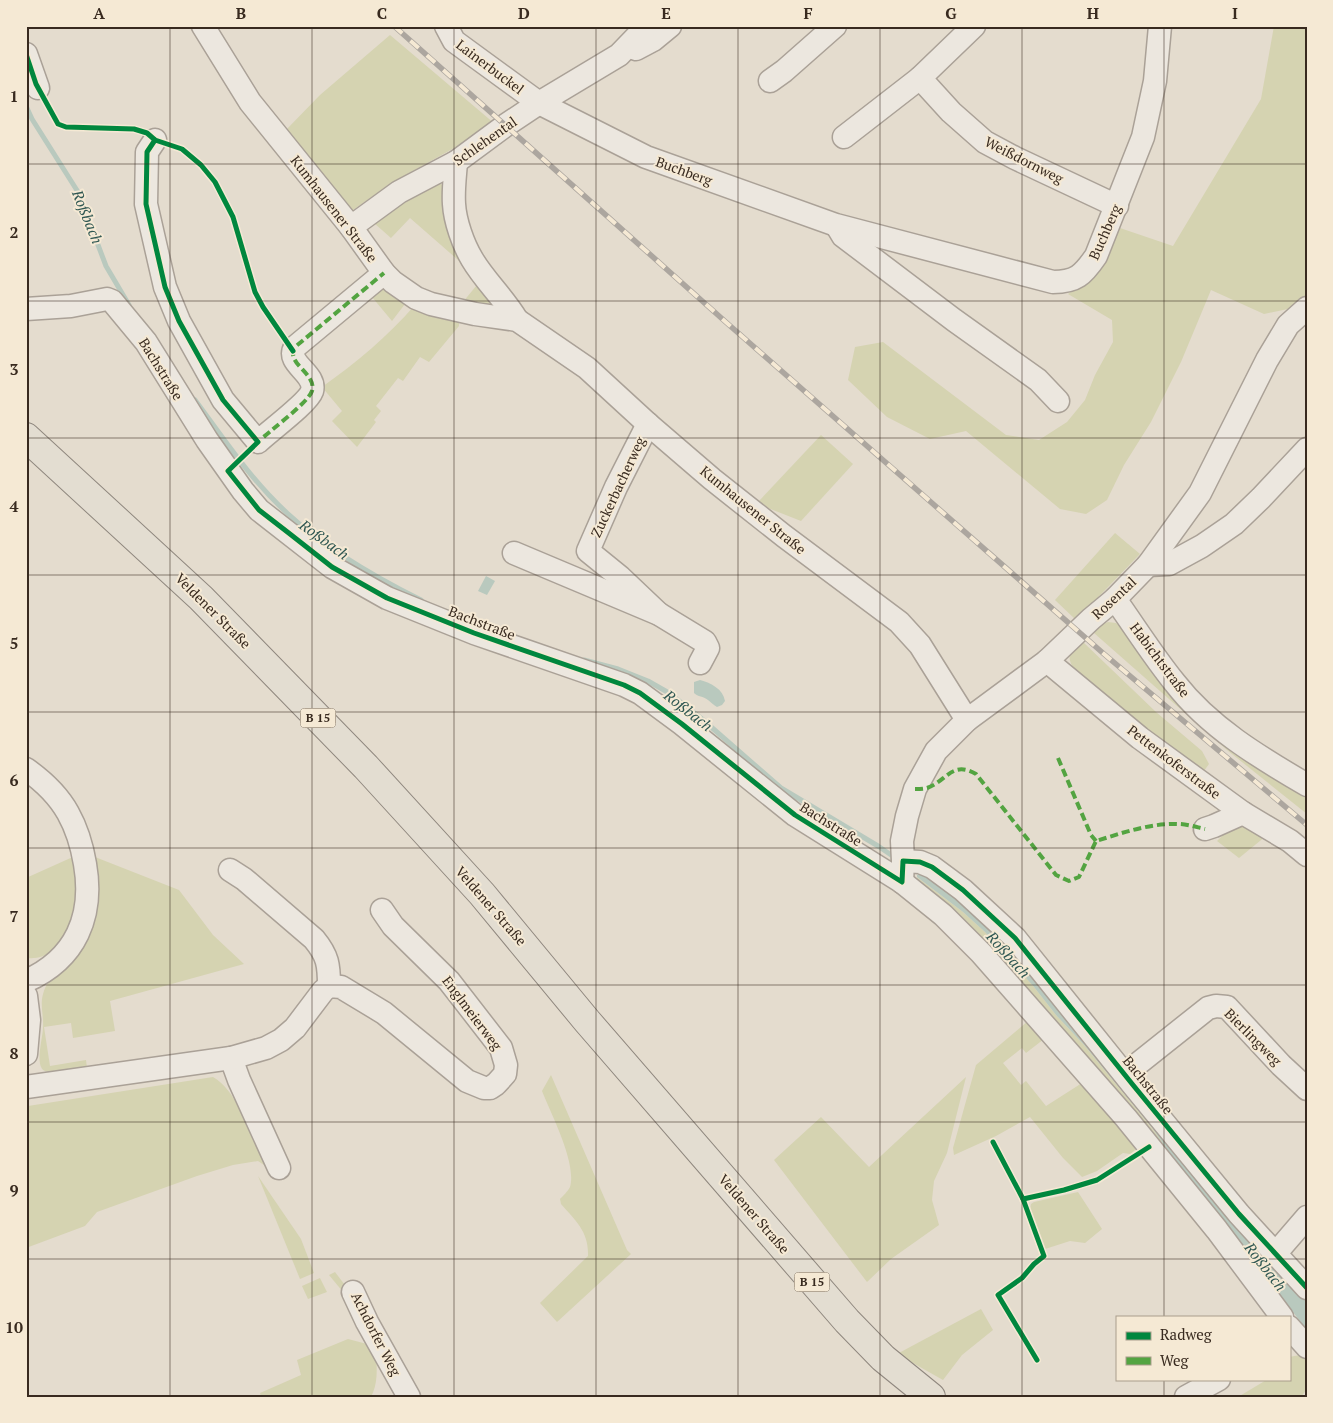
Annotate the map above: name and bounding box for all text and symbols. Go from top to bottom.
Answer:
text: A [93,2,105,24]
text: B [236,2,246,24]
text: C [377,2,387,24]
text: D [518,2,530,24]
text: E [661,2,671,24]
text: F [803,2,813,24]
text: G [945,2,957,24]
text: H [1087,2,1099,24]
text: I [1232,2,1238,24]
street label: Lainerbuckel [453,35,528,98]
text: 1 [9,85,19,107]
street label: Schlehental [449,112,520,169]
street label: Weißdornweg [982,132,1067,188]
street label: Kumhausener Straße [287,151,382,266]
street label: Buchberg [653,152,716,190]
water label: Roßbach [68,186,108,247]
street label: Buchberg [1084,200,1125,263]
text: 2 [9,221,19,243]
street label: Bachstraße [135,334,188,403]
text: 3 [9,358,19,380]
street label: Zuckerbacherweg [586,433,649,540]
street label: Kumhausener Straße [696,461,810,558]
text: 4 [9,495,19,517]
water label: Roßbach [295,514,353,564]
street label: Veldener Straße [171,569,255,653]
street label: Rosental [1087,572,1140,623]
street label: Bachstraße [446,601,518,644]
street label: Habichtstraße [1126,619,1195,701]
text: 5 [9,632,19,654]
water label: Roßbach [659,684,717,735]
road number: B 15 [300,708,336,728]
street label: Pettenkoferstraße [1124,720,1225,803]
text: 6 [9,769,19,791]
street label: Bachstraße [797,797,866,850]
street label: Veldener Straße [452,862,531,949]
text: 7 [9,905,19,927]
water label: Roßbach [982,926,1035,982]
street label: Englmeierweg [438,972,507,1054]
street label: Bierlingweg [1221,1004,1287,1070]
text: 8 [9,1042,19,1064]
street label: Bachstraße [1119,1051,1178,1118]
street label: Veldener Straße [715,1170,794,1257]
text: 9 [9,1179,19,1201]
water label: Roßbach [1240,1237,1291,1295]
road number: B 15 [794,1272,830,1291]
street label: Achdorfer Weg [347,1289,406,1379]
text: 10 [5,1316,23,1338]
legend [1116,1316,1290,1380]
text: Radweg [1160,1324,1213,1344]
text: Weg [1160,1350,1190,1370]

